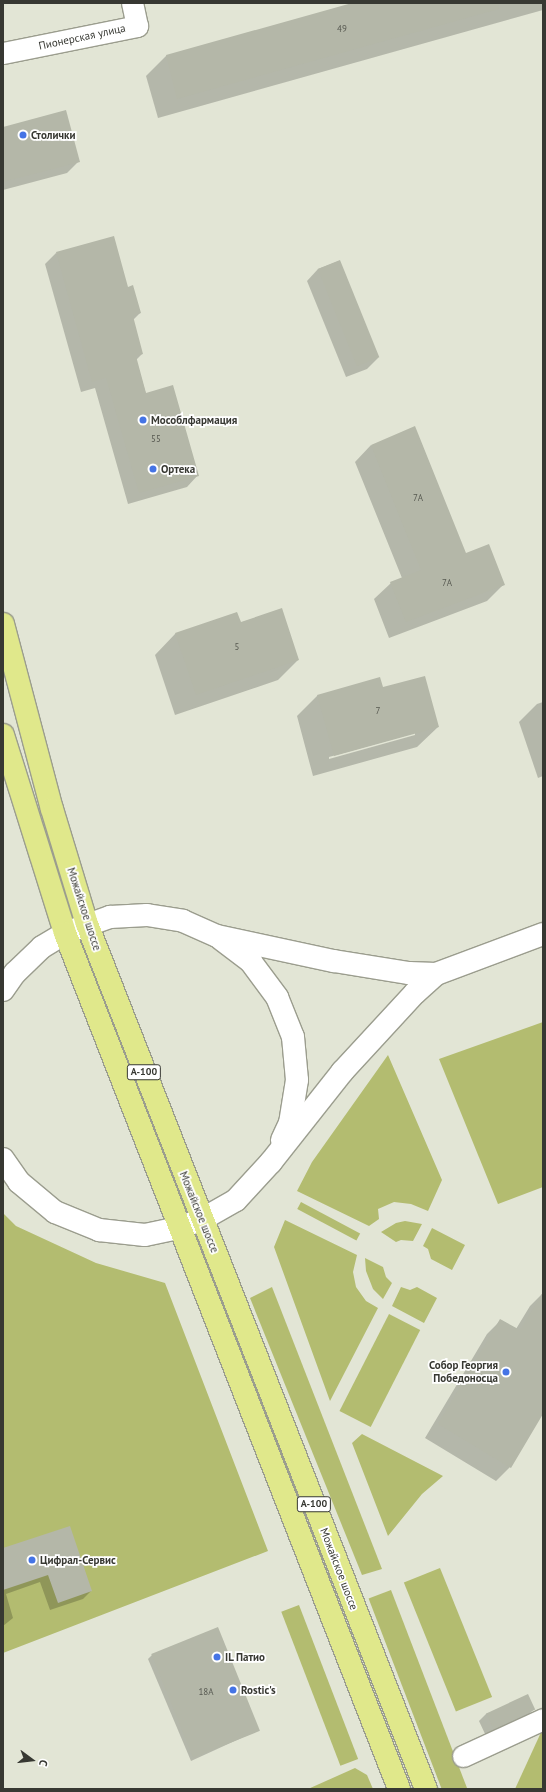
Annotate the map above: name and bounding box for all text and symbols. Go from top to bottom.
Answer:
street label: Пионерская улица [37,21,127,53]
house number: 49 [337,24,347,34]
place label: Столички [31,128,75,142]
marker: Столички [18,130,28,140]
place label: Мособлфармация [151,413,237,427]
marker: Мособлфармация [138,415,148,425]
house number: 55 [151,434,161,444]
place label: Ортека [161,462,195,476]
marker: Ортека [148,464,158,474]
house number: 7А [413,493,423,503]
house number: 7А [442,578,452,588]
house number: 5 [235,642,239,652]
house number: 7 [376,706,380,716]
street label: Можайское шоссе [64,866,104,952]
road number: А-100 [126,1064,162,1080]
street label: Можайское шоссе [177,1169,221,1255]
place label: Собор Георгия Победоносца [429,1359,498,1385]
marker: Собор Георгия Победоносца [501,1367,511,1377]
road number: А-100 [296,1496,332,1512]
street label: Можайское шоссе [317,1526,361,1612]
place label: Цифрал-Сервис [40,1553,116,1567]
marker: Цифрал-Сервис [27,1555,37,1565]
place label: IL Патио [225,1650,266,1664]
marker: IL Патио [212,1652,222,1662]
place label: Rostic's [241,1683,276,1697]
marker: Rostic's [228,1685,238,1695]
house number: 18А [198,1687,214,1697]
north arrow [12,1740,52,1780]
text: С [36,1758,51,1768]

